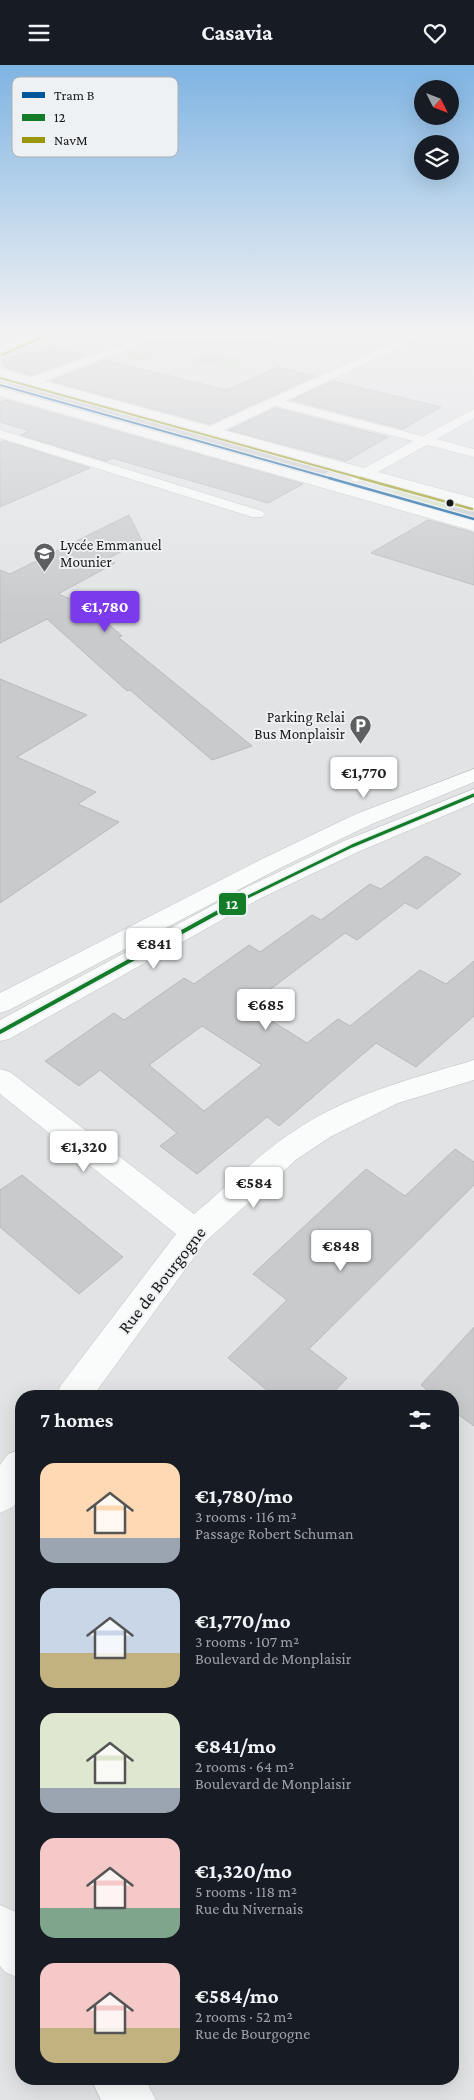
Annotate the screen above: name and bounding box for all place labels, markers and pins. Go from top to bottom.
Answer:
unlabelled marker [445,498,455,508]
place label: Lycée Emmanuel Mounier [60,537,162,570]
school or university icon: Lycée Emmanuel Mounier [32,542,56,573]
pin: €1,780 [64,591,146,633]
place label: Parking Relai Bus Monplaisir [254,709,346,743]
parking icon: Parking Relai Bus Monplaisir [349,714,373,745]
pin: €1,770 [323,757,405,799]
pin: €841 [124,927,184,970]
pin: €685 [236,989,296,1031]
pin: €1,320 [43,1131,125,1173]
pin: €584 [224,1167,284,1209]
pin: €848 [311,1229,371,1272]

